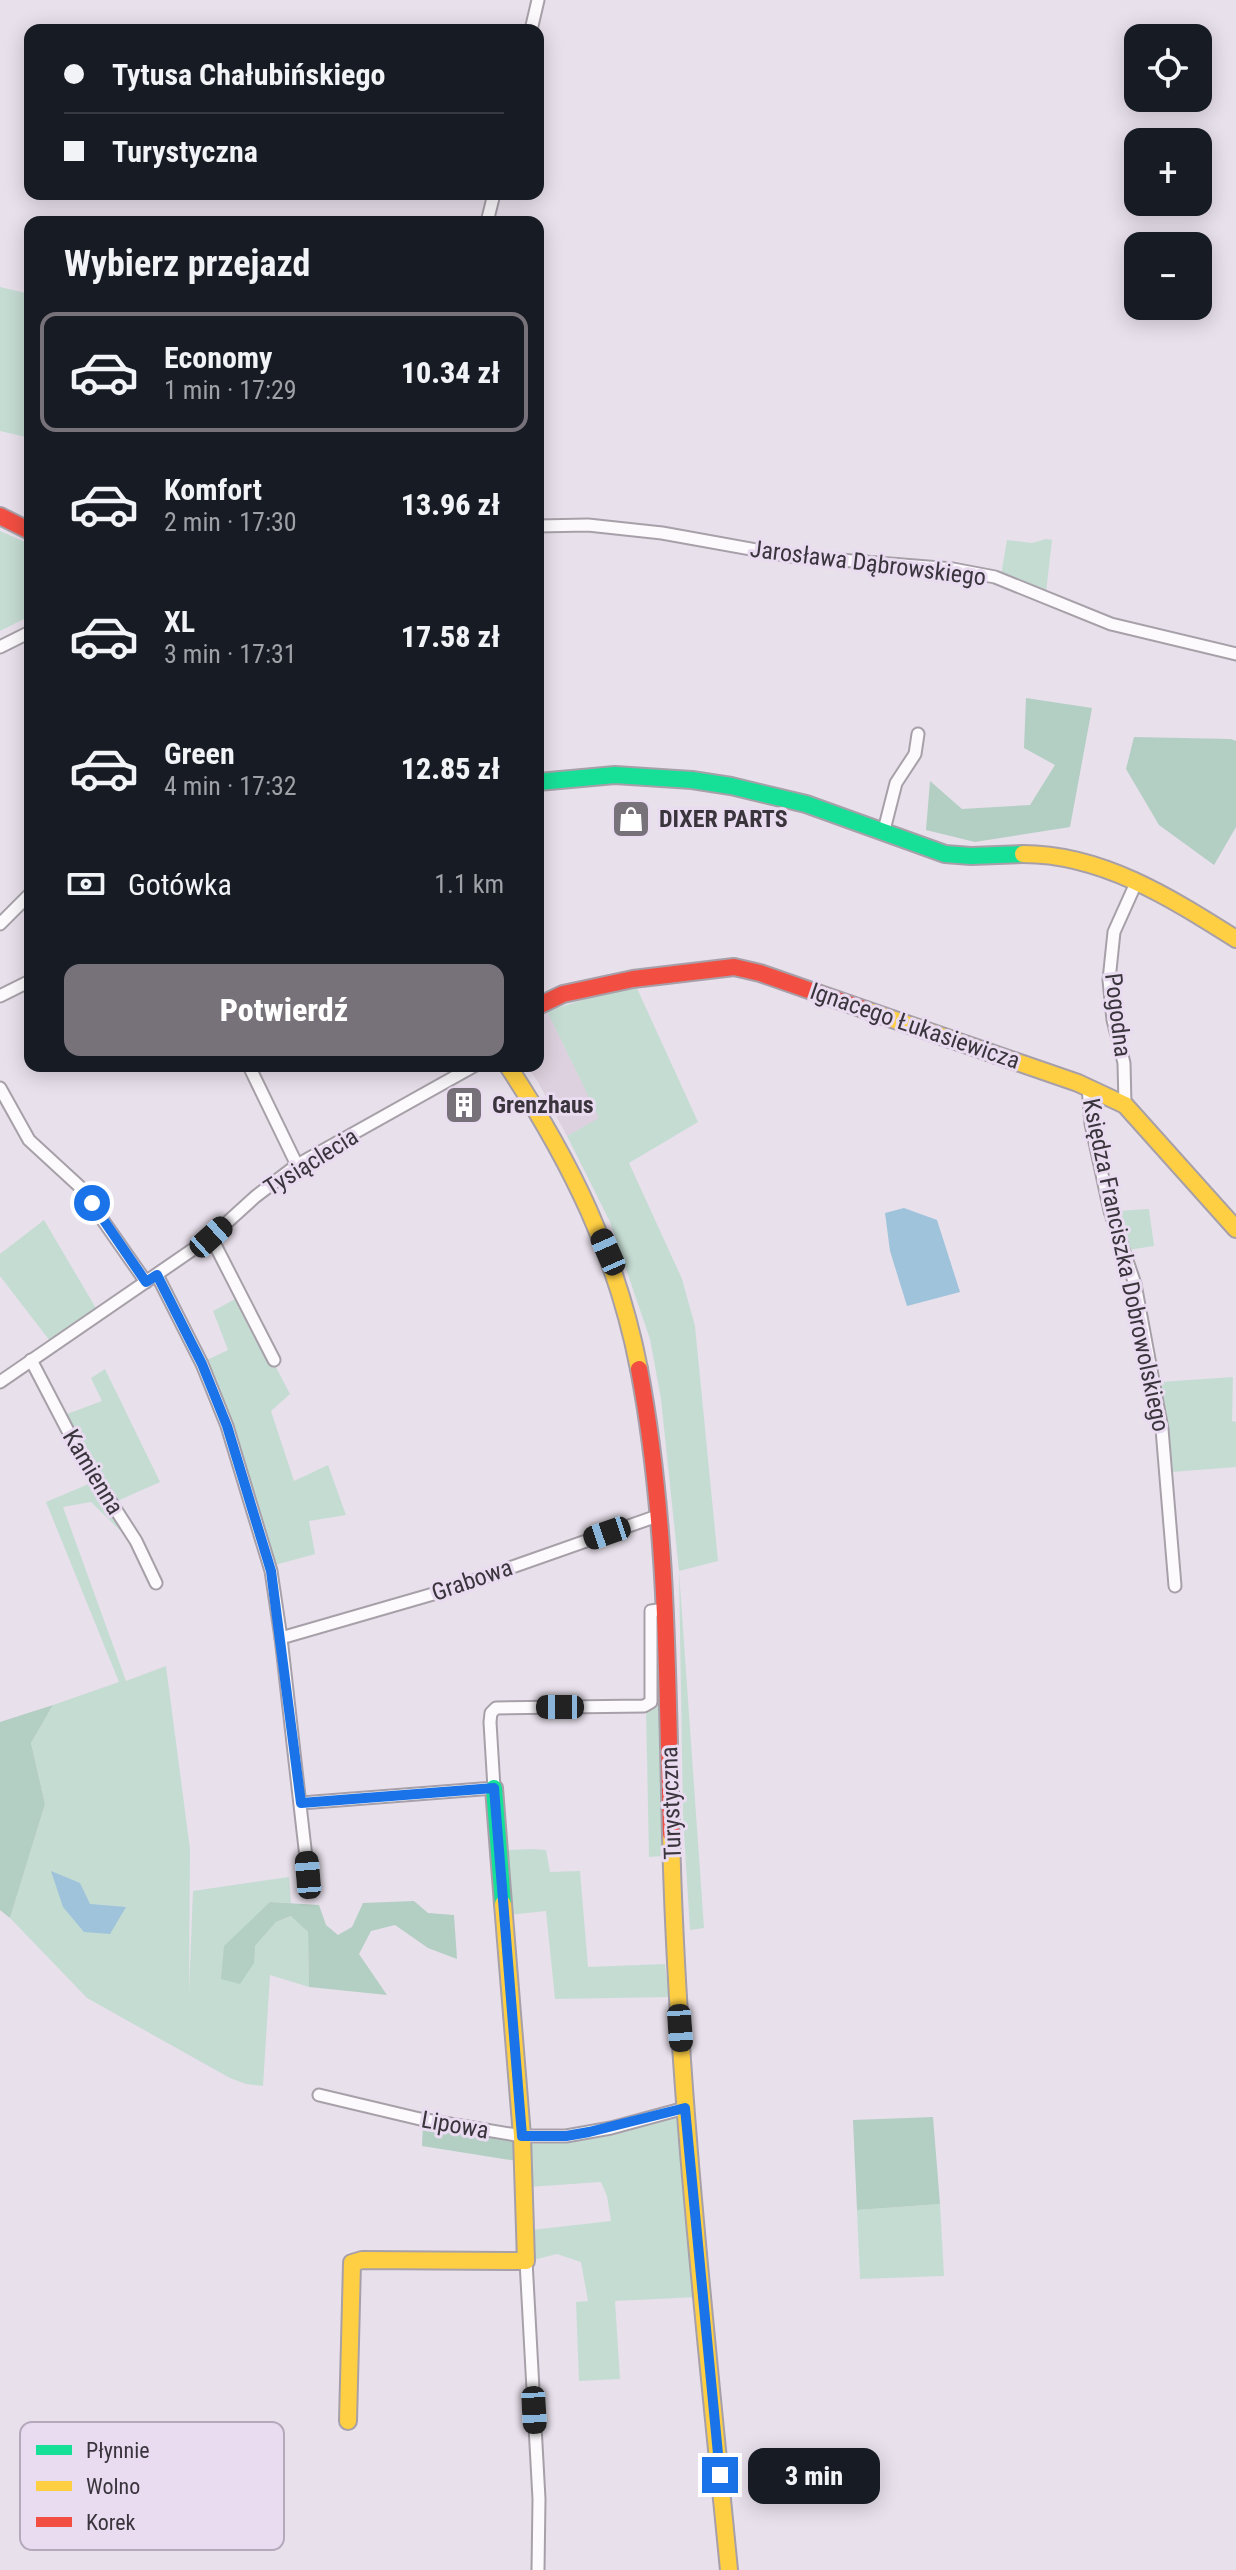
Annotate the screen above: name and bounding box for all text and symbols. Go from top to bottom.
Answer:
map controls [1124,24,1212,320]
button: locate [1124,24,1212,112]
text: Tytusa Chałubińskiego [112,57,385,92]
button: + [1124,128,1212,216]
text: Turystyczna [112,134,258,169]
button: − [1124,232,1212,320]
text: Wybierz przejazd [64,243,310,285]
icon: car [68,336,140,408]
text: Economy [164,340,272,375]
text: 10.34 zł [401,355,500,390]
text: 1 min · 17:29 [164,375,297,405]
icon: car [68,468,140,540]
text: Komfort [164,472,262,507]
text: 13.96 zł [401,487,500,522]
text: 2 min · 17:30 [164,507,297,537]
street label: Jarosława Dąbrowskiego [748,535,988,591]
icon: car [68,600,140,672]
text: XL [164,604,195,639]
text: 17.58 zł [401,619,500,654]
text: 3 min · 17:31 [164,639,297,669]
icon: car [68,732,140,804]
text: Green [164,736,235,771]
text: 12.85 zł [401,751,500,786]
text: 4 min · 17:32 [164,771,297,801]
shop icon: DIXER PARTS [610,798,652,840]
place label: DIXER PARTS [659,805,788,833]
icon: cash [64,862,108,906]
text: Gotówka [128,867,232,902]
text: 1.1 km [434,869,504,899]
button: Potwierdź [64,964,504,1056]
street label: Pogodna [1099,972,1137,1058]
street label: Ignacego Łukasiewicza [806,977,1024,1075]
building icon: Grenzhaus [443,1084,485,1126]
place label: Grenzhaus [492,1091,594,1119]
street label: Księdza Franciszka Dobrowolskiego [1077,1096,1175,1434]
street label: Tysiąclecia [259,1122,363,1202]
route start [74,1185,110,1221]
car [185,1212,237,1262]
car [587,1225,629,1279]
street label: Kamienna [57,1424,129,1520]
car [580,1514,634,1552]
street label: Grabowa [428,1553,516,1607]
car [536,1695,584,1719]
street label: Turystyczna [655,1746,687,1860]
car [294,1850,322,1900]
car [666,2003,694,2053]
street label: Lipowa [419,2105,491,2145]
car [521,2385,547,2435]
legend [20,2422,284,2550]
text: Płynnie [86,2438,150,2463]
callout: 3 min [748,2447,880,2503]
route end [702,2457,738,2493]
text: 3 min [785,2461,843,2491]
text: Wolno [86,2474,140,2499]
text: Korek [86,2510,136,2535]

